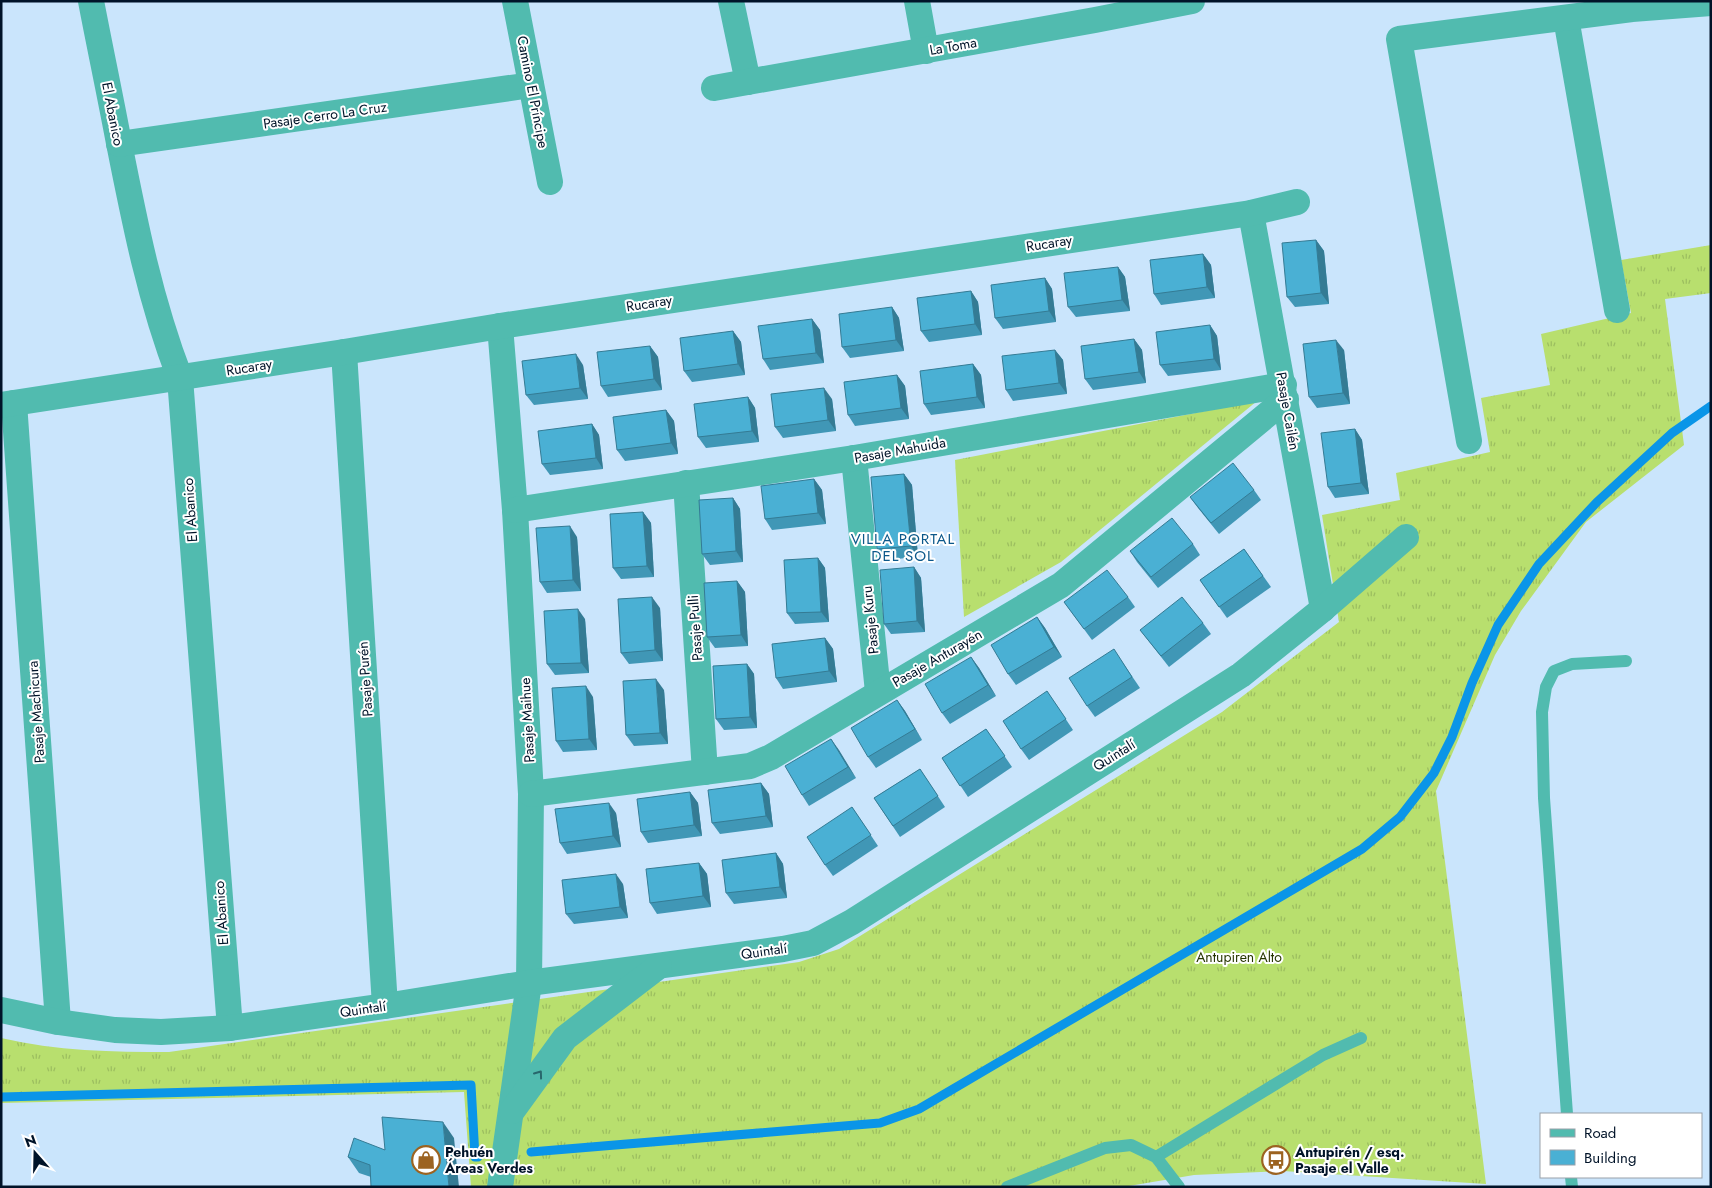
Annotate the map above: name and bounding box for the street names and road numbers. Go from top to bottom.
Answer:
street label: La Toma [928,32,978,60]
street label: Camino El Príncipe [512,34,554,150]
street label: El Abanico [97,80,129,148]
street label: Pasaje Cerro La Cruz [262,96,389,134]
street label: Rucaray [1025,229,1074,256]
street label: Rucaray [625,289,674,316]
street label: Rucaray [225,353,274,380]
street label: Pasaje Cailén [1271,370,1305,452]
street label: Pasaje Mahuida [853,432,947,468]
street label: El Abanico [178,477,202,543]
street label: Pasaje Kuru [856,585,884,655]
street label: Pasaje Pulli [683,594,707,662]
street label: Pasaje Anturayén [888,624,986,692]
street label: Pasaje Purén [352,641,378,717]
street label: Pasaje Machicura [22,660,50,764]
street label: Pasaje Maihue [515,677,539,763]
street label: Quintalí [1089,734,1140,776]
street label: El Abanico [209,880,233,946]
street label: Quintalí [740,938,790,964]
street label: Quintalí [339,996,389,1022]

